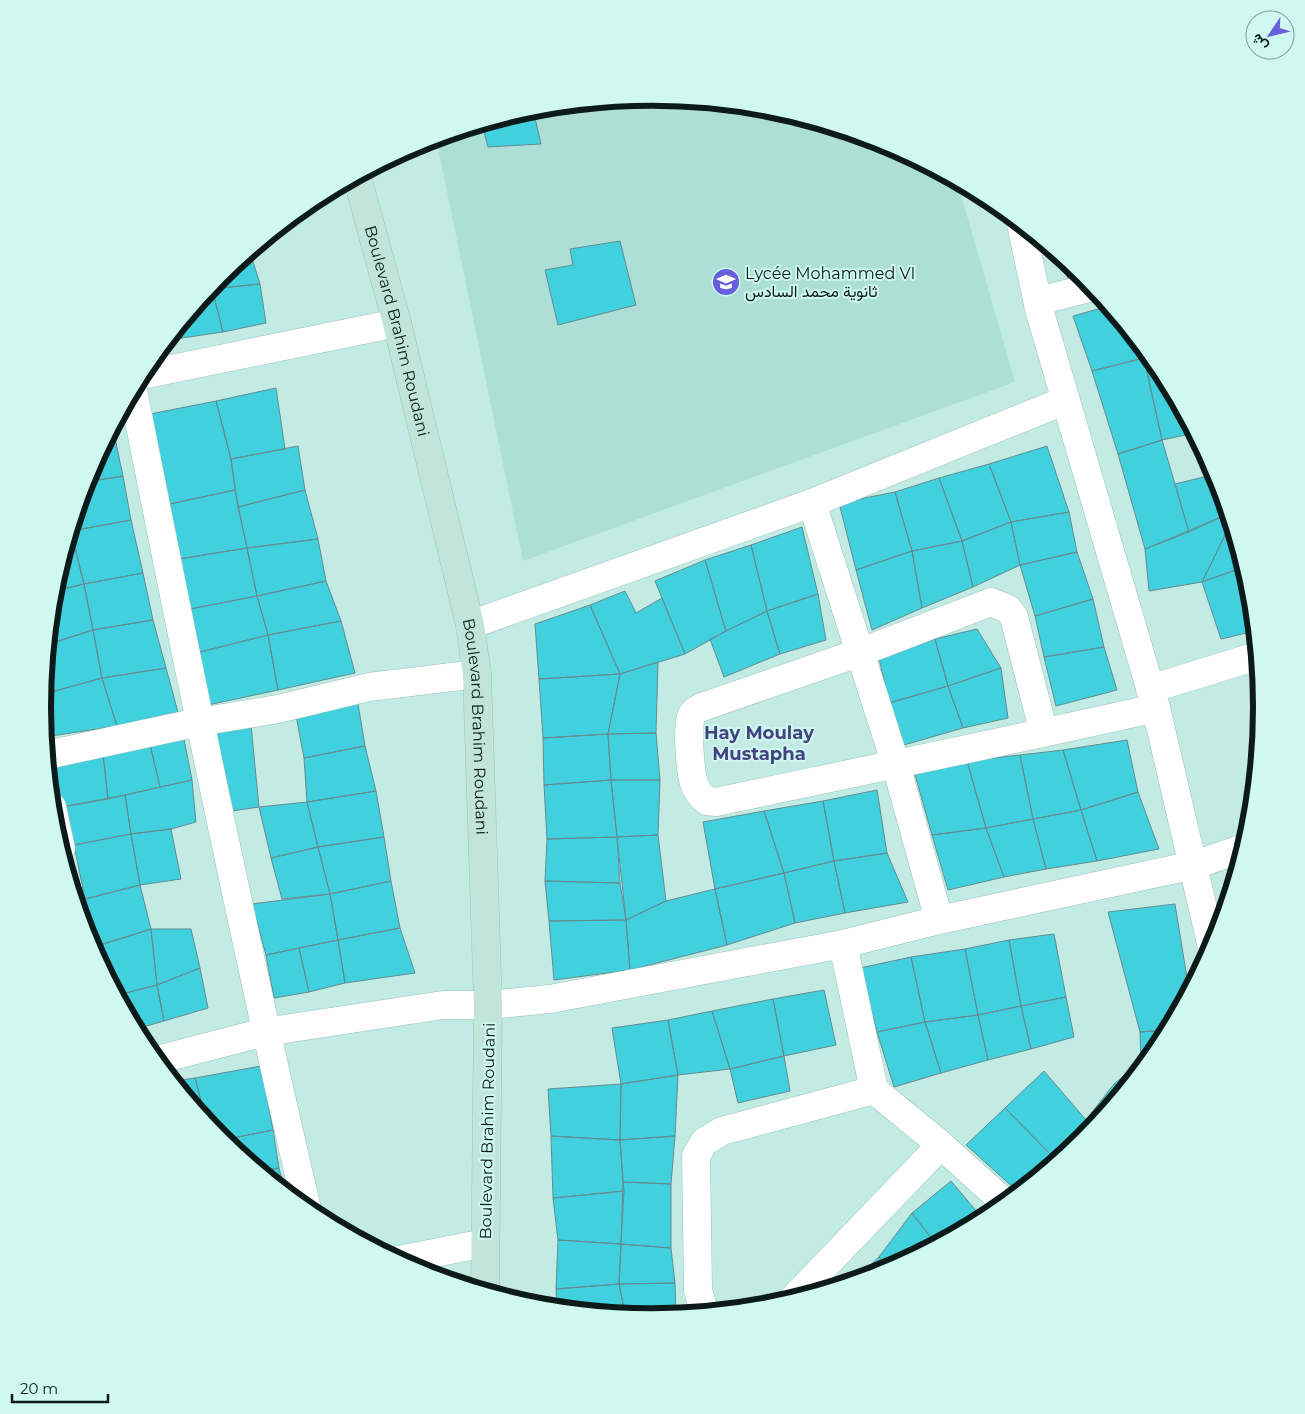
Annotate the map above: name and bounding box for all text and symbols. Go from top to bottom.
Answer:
north arrow [1245,10,1295,60]
text: ش [1247,30,1272,55]
street label: Boulevard Brahim Roudani [361,223,433,438]
place label: Lycée Mohammed VI ثانوية محمد السادس [745,264,915,302]
school or university icon: Lycée Mohammed VI ثانوية محمد السادس [711,267,741,297]
street label: Boulevard Brahim Roudani [459,616,491,835]
district label: Hay Moulay Mustapha [704,722,814,765]
street label: Boulevard Brahim Roudani [476,1022,499,1240]
scale bar [12,1372,109,1404]
text: 20 m [20,1379,58,1398]

